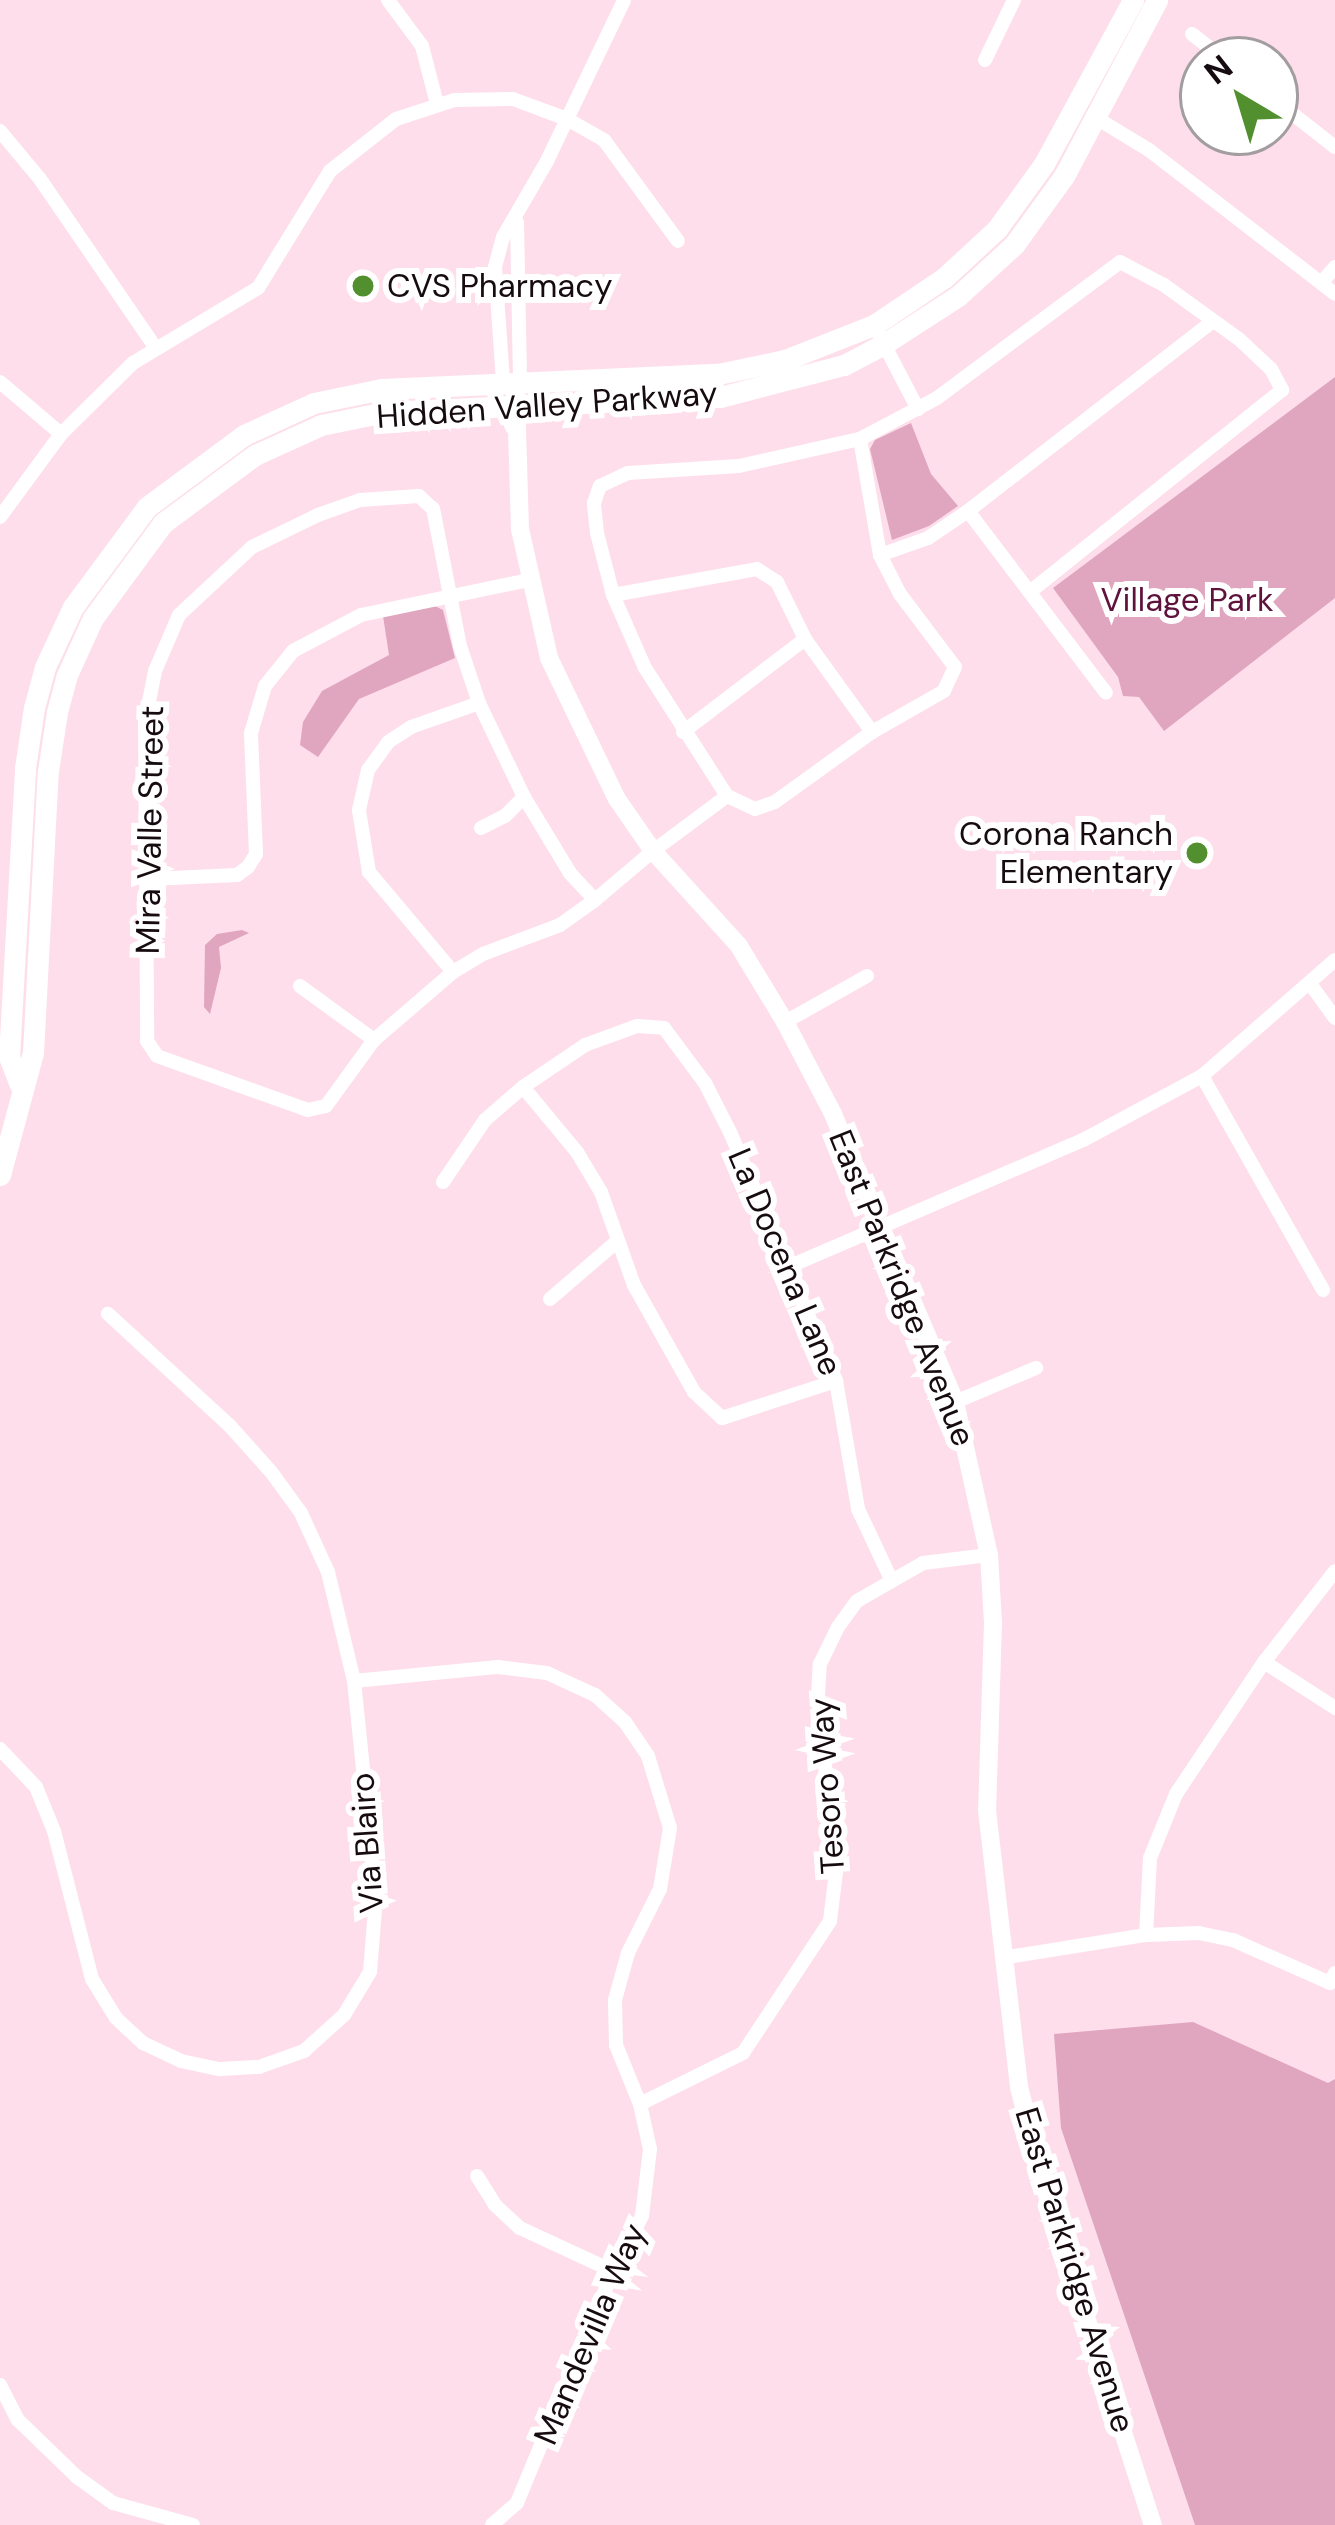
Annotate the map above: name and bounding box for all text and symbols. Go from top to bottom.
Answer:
north arrow [1179,36,1299,156]
text: N [1196,45,1241,94]
place label: CVS Pharmacy [387,266,613,306]
marker: CVS Pharmacy [350,273,376,299]
street label: Hidden Valley Parkway [375,373,719,437]
park label: Village Park [1100,580,1274,620]
street label: Mira Valle Street [128,705,172,955]
place label: Corona Ranch Elementary [959,814,1173,892]
marker: Corona Ranch Elementary [1184,840,1210,866]
street label: East Parkridge Avenue [820,1124,984,1452]
street label: La Docena Lane [719,1143,851,1381]
street label: Tesoro Way [801,1697,853,1875]
street label: Via Blairo [342,1771,392,1915]
street label: East Parkridge Avenue [1007,2103,1143,2437]
street label: Mandevilla Way [526,2218,654,2450]

